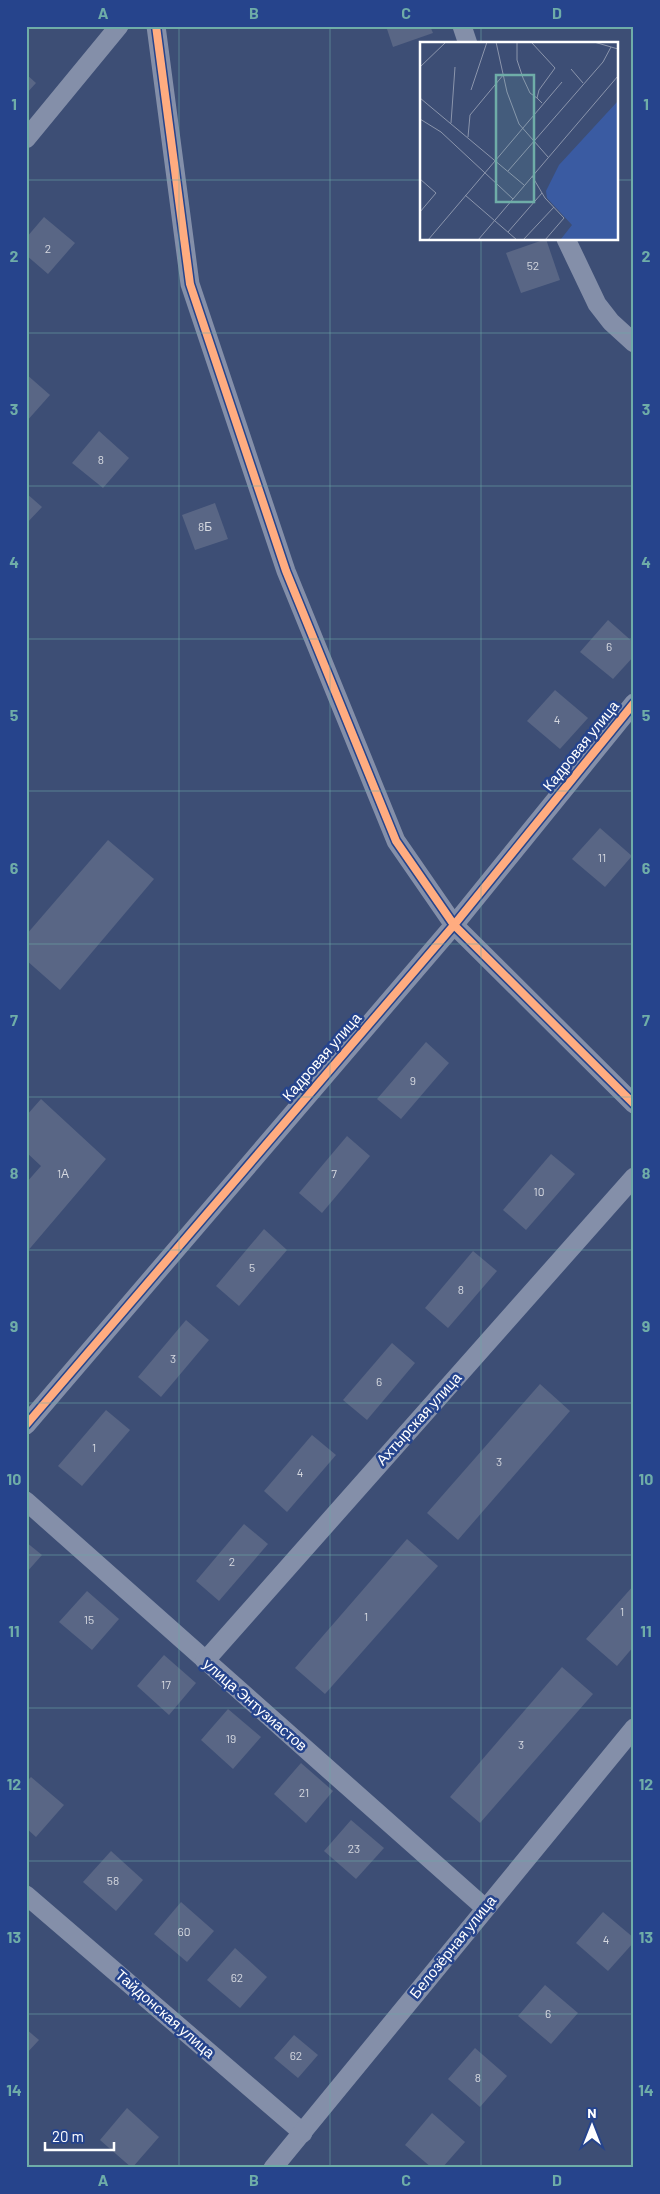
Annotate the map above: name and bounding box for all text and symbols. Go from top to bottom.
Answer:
text: A [98,3,109,22]
text: B [249,3,259,22]
text: C [401,3,411,22]
text: D [552,3,562,22]
inset map [420,42,618,240]
text: 1 [11,94,17,113]
text: 1 [643,94,649,113]
house number: 2 [45,241,51,255]
text: 2 [10,246,19,265]
text: 2 [642,246,651,265]
house number: 52 [527,258,539,272]
text: 3 [10,399,18,418]
text: 3 [642,399,650,418]
house number: 8 [98,452,104,466]
house number: 8Б [198,519,212,533]
text: 4 [9,552,19,571]
text: 4 [641,552,651,571]
house number: 6 [606,639,612,653]
street label: Кадровая улица [538,696,623,794]
text: 5 [10,705,19,724]
text: 5 [642,705,651,724]
house number: 4 [554,712,560,726]
house number: 11 [598,850,606,864]
text: 6 [10,858,19,877]
text: 6 [642,858,651,877]
street label: Кадровая улица [278,1008,365,1104]
text: 7 [10,1010,18,1029]
text: 7 [642,1010,650,1029]
house number: 9 [410,1073,416,1087]
text: 8 [10,1163,19,1182]
text: 8 [642,1163,651,1182]
house number: 1А [57,1166,69,1180]
house number: 7 [331,1166,337,1180]
house number: 10 [534,1184,544,1198]
house number: 5 [249,1260,255,1274]
house number: 8 [458,1282,464,1296]
text: 9 [10,1316,18,1335]
text: 9 [642,1316,650,1335]
house number: 3 [170,1351,176,1365]
street label: Ахтырская улица [372,1368,465,1468]
house number: 6 [376,1374,382,1388]
house number: 1 [92,1440,96,1454]
house number: 3 [496,1454,502,1468]
house number: 4 [297,1465,303,1479]
text: 10 [7,1469,21,1488]
text: 10 [639,1469,653,1488]
house number: 2 [229,1554,235,1568]
house number: 1 [620,1604,624,1618]
house number: 1 [364,1609,368,1623]
house number: 15 [84,1612,94,1626]
text: 11 [8,1621,20,1640]
text: 11 [640,1621,652,1640]
street label: улица Энтузиастов [200,1654,311,1754]
house number: 17 [161,1677,171,1691]
house number: 19 [226,1731,236,1745]
house number: 3 [518,1737,524,1751]
text: 12 [7,1774,21,1793]
text: 12 [639,1774,653,1793]
house number: 21 [299,1785,309,1799]
house number: 23 [348,1841,360,1855]
house number: 58 [107,1873,119,1887]
street label: Белозёрная улица [405,1891,500,2002]
house number: 60 [178,1924,190,1938]
text: 13 [7,1927,21,1946]
text: 13 [639,1927,653,1946]
house number: 4 [603,1932,609,1946]
street label: Тайдонская улица [112,1965,219,2062]
house number: 62 [231,1970,243,1984]
house number: 6 [545,2006,551,2020]
house number: 62 [290,2048,302,2062]
house number: 8 [475,2070,481,2084]
text: 14 [6,2080,22,2099]
text: 14 [638,2080,654,2099]
north arrow [568,2102,618,2152]
text: N [587,2104,597,2121]
scale bar [45,2119,114,2151]
text: 20 m [52,2127,84,2145]
text: A [98,2170,109,2189]
text: B [249,2170,259,2189]
text: C [401,2170,411,2189]
text: D [552,2170,562,2189]

